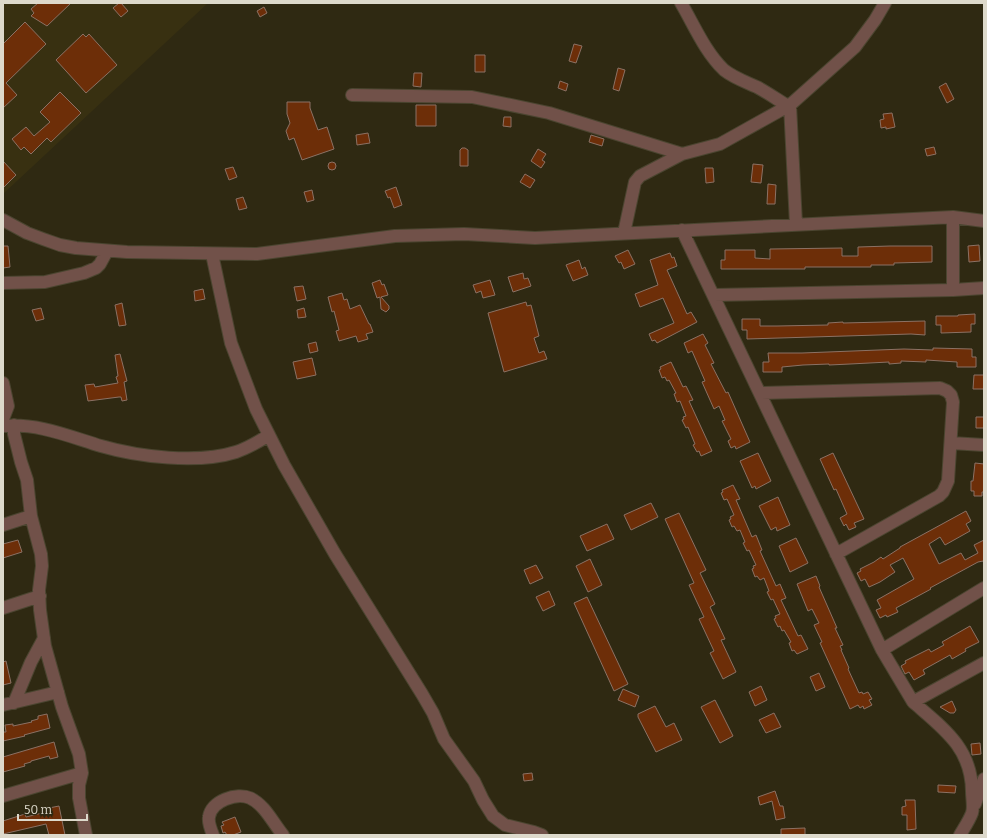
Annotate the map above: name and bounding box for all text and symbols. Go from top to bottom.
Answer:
scale bar [18,796,87,822]
text: 50 m [24,803,53,817]

